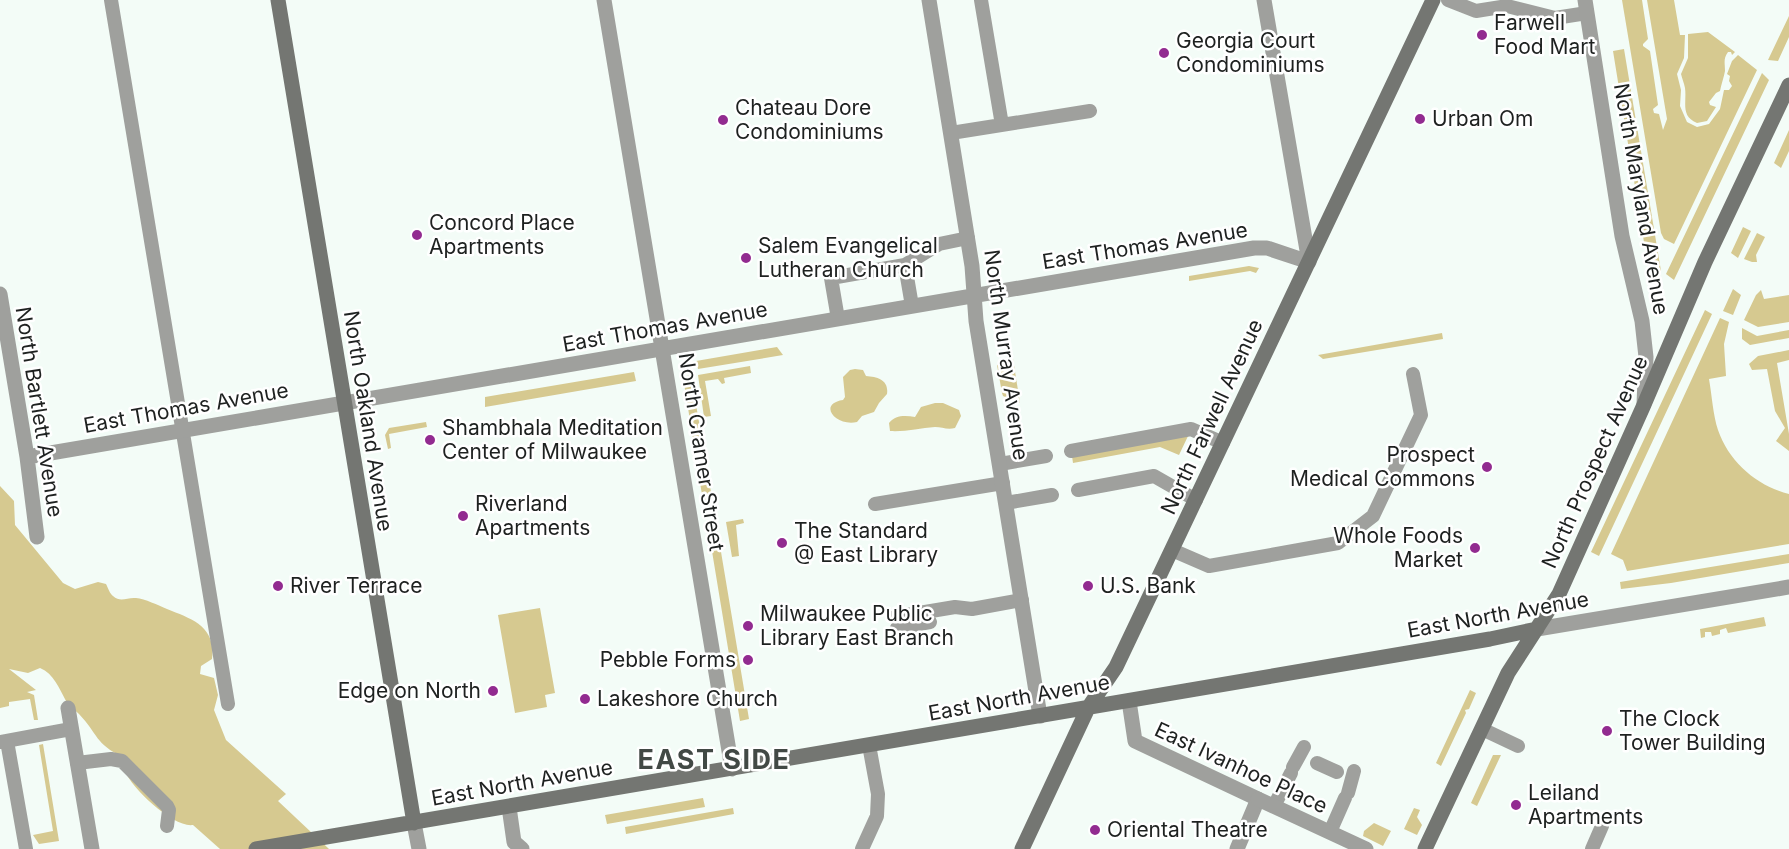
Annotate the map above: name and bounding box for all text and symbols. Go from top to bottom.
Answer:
place label: Farwell Food Mart [1494,10,1596,59]
place label: Georgia Court Condominiums [1176,28,1325,77]
marker: Farwell Food Mart [1475,28,1489,42]
marker: Georgia Court Condominiums [1157,46,1171,60]
street label: North Maryland Avenue [1609,81,1674,317]
place label: Chateau Dore Condominiums [735,95,884,144]
place label: Urban Om [1432,106,1533,131]
marker: Urban Om [1413,112,1427,126]
marker: Chateau Dore Condominiums [716,113,730,127]
place label: Concord Place Apartments [429,210,575,259]
street label: East Thomas Avenue [1040,217,1249,274]
marker: Concord Place Apartments [410,228,424,242]
place label: Salem Evangelical Lutheran Church [758,233,938,282]
street label: North Murray Avenue [979,248,1034,462]
marker: Salem Evangelical Lutheran Church [739,251,753,265]
street label: East Thomas Avenue [560,296,769,357]
street label: North Bartlett Avenue [11,305,68,519]
street label: North Oakland Avenue [339,309,398,533]
street label: North Farwell Avenue [1155,315,1268,518]
street label: North Cramer Street [673,351,730,553]
street label: North Prospect Avenue [1536,352,1653,572]
street label: East Thomas Avenue [81,377,290,438]
place label: Shambhala Meditation Center of Milwaukee [442,415,663,464]
marker: Shambhala Meditation Center of Milwaukee [423,433,437,447]
place label: Prospect Medical Commons [1290,442,1475,491]
marker: Prospect Medical Commons [1480,460,1494,474]
place label: Riverland Apartments [475,491,590,540]
marker: Riverland Apartments [456,509,470,523]
place label: The Standard @ East Library [794,518,938,567]
place label: Whole Foods Market [1333,523,1463,572]
marker: The Standard @ East Library [775,536,789,550]
marker: Whole Foods Market [1468,541,1482,555]
place label: River Terrace [290,573,422,598]
place label: U.S. Bank [1100,573,1196,598]
marker: River Terrace [271,579,285,593]
marker: U.S. Bank [1081,579,1095,593]
street label: East North Avenue [1405,586,1591,643]
place label: Milwaukee Public Library East Branch [760,601,954,650]
marker: Milwaukee Public Library East Branch [741,619,755,633]
place label: Pebble Forms [600,647,736,672]
marker: Pebble Forms [741,653,755,667]
street label: East North Avenue [926,669,1112,726]
place label: Edge on North [338,678,481,703]
marker: Edge on North [486,684,500,698]
place label: Lakeshore Church [597,686,778,711]
marker: Lakeshore Church [578,692,592,706]
place label: The Clock Tower Building [1619,706,1766,755]
street label: East Ivanhoe Place [1151,717,1332,819]
marker: The Clock Tower Building [1600,724,1614,738]
district label: EAST SIDE [638,743,790,776]
street label: East North Avenue [429,754,615,811]
place label: Leiland Apartments [1528,780,1643,829]
marker: Leiland Apartments [1509,798,1523,812]
place label: Oriental Theatre [1107,817,1268,842]
marker: Oriental Theatre [1088,823,1102,837]

